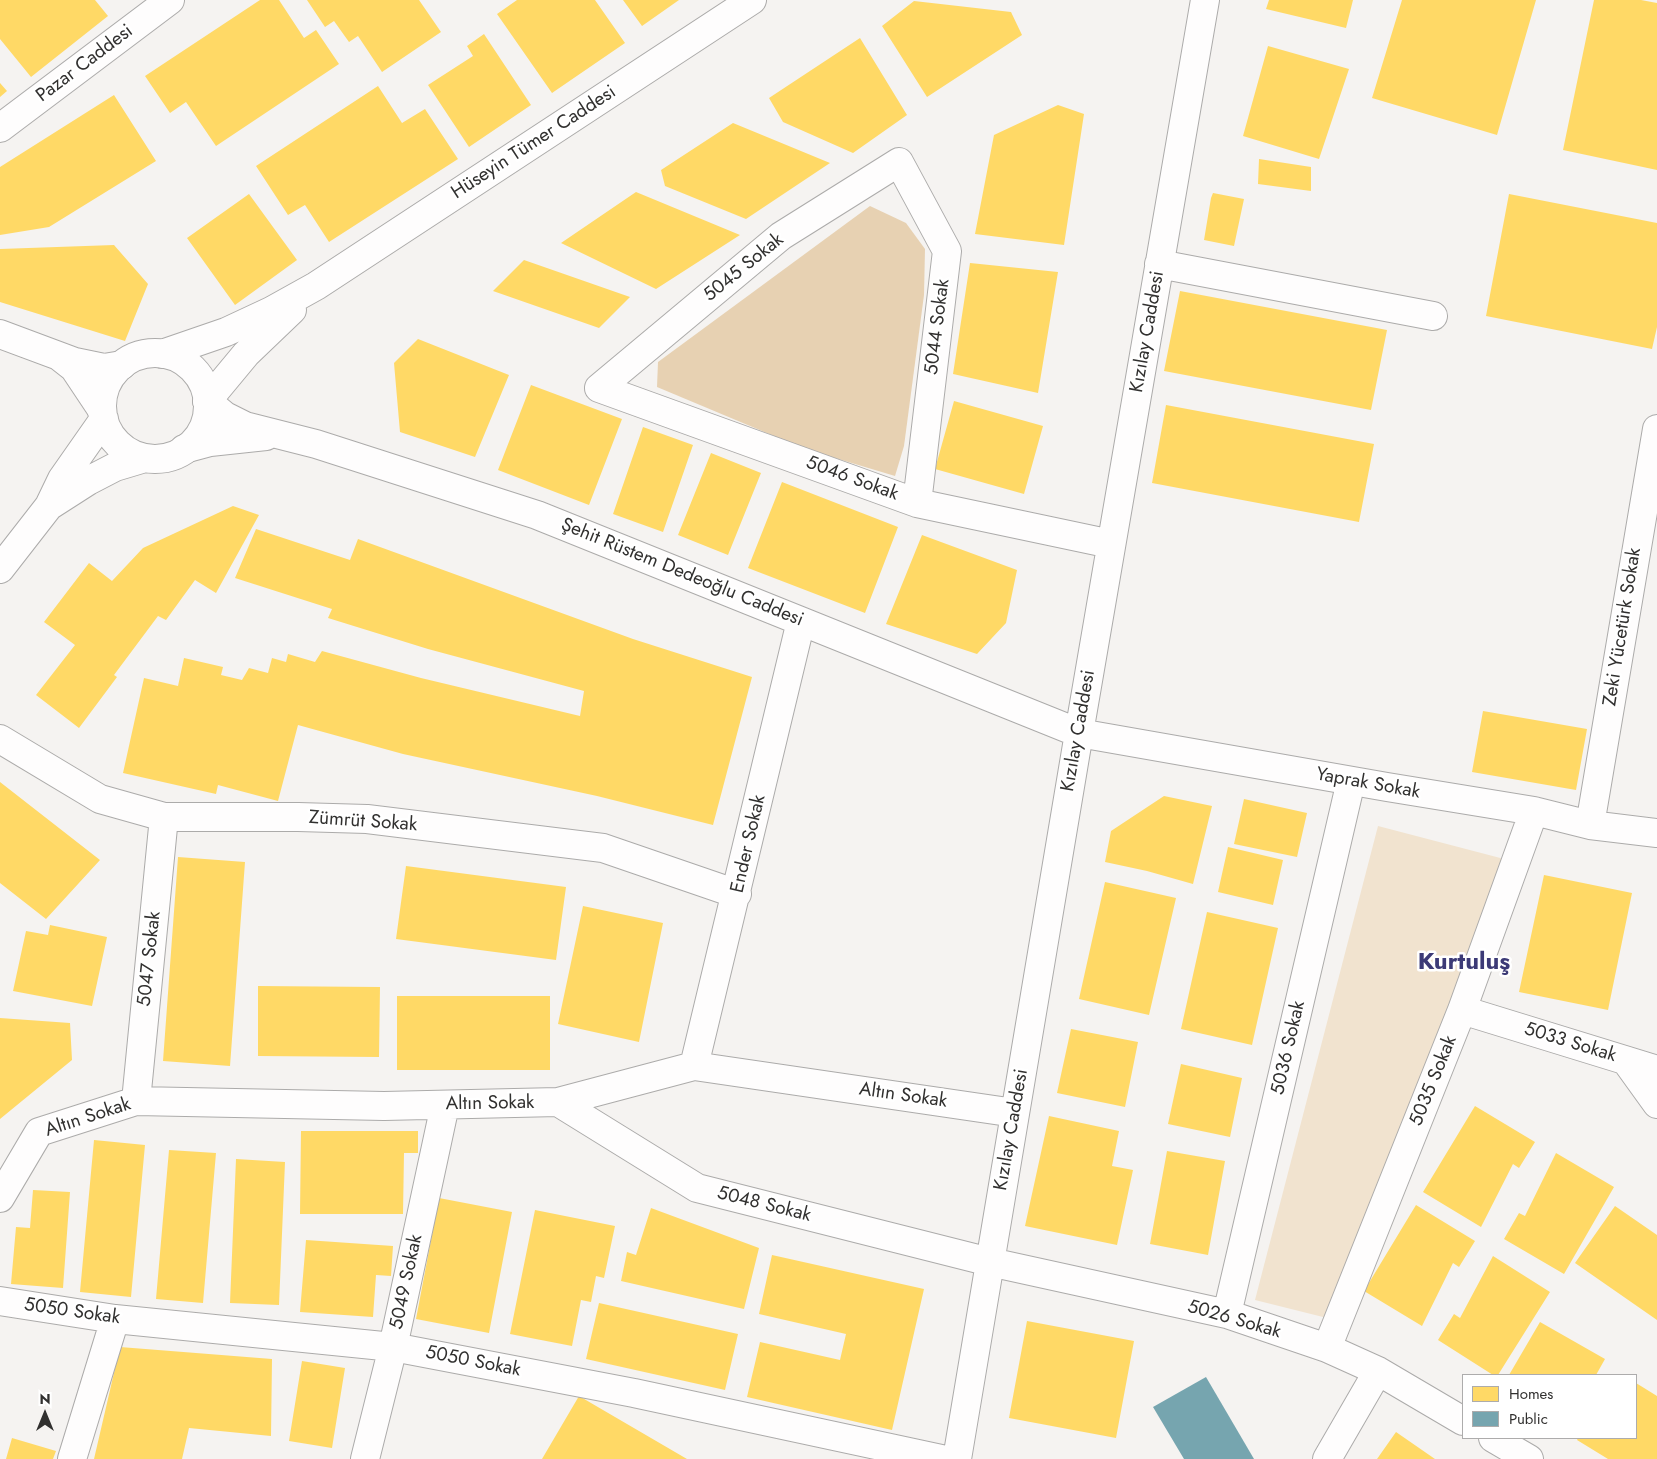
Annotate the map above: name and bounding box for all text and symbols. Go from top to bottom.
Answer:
street label: Pazar Caddesi [32,20,138,108]
street label: Hüseyin Tümer Caddesi [447,81,621,205]
street label: 5045 Sokak [699,229,789,307]
street label: Kızılay Caddesi [1126,269,1170,395]
street label: 5044 Sokak [921,278,955,376]
street label: 5046 Sokak [803,452,901,506]
street label: Şehit Rüstem Dedeoğlu Caddesi [558,514,806,632]
street label: Zeki Yücetürk Sokak [1599,546,1647,708]
street label: Kızılay Caddesi [1057,668,1101,794]
street label: Yaprak Sokak [1314,764,1422,804]
street label: Ender Sokak [727,793,771,895]
street label: Zümrüt Sokak [308,807,418,837]
street label: 5047 Sokak [134,910,166,1008]
district label: Kurtuluş [1418,949,1510,977]
street label: 5036 Sokak [1267,999,1311,1097]
street label: 5033 Sokak [1521,1018,1619,1068]
street label: 5035 Sokak [1406,1032,1462,1130]
street label: Kızılay Caddesi [990,1067,1034,1193]
street label: Altın Sokak [857,1079,949,1113]
street label: Altın Sokak [445,1092,535,1116]
street label: Altın Sokak [42,1093,134,1143]
street label: 5048 Sokak [715,1182,813,1228]
street label: 5049 Sokak [386,1232,428,1332]
street label: 5050 Sokak [23,1294,121,1330]
street label: 5026 Sokak [1185,1296,1283,1344]
street label: 5050 Sokak [423,1342,523,1382]
legend [1462,1374,1637,1439]
text: Homes [1509,1383,1553,1405]
north arrow [20,1389,70,1439]
text: N [39,1389,51,1409]
text: Public [1509,1408,1548,1430]

